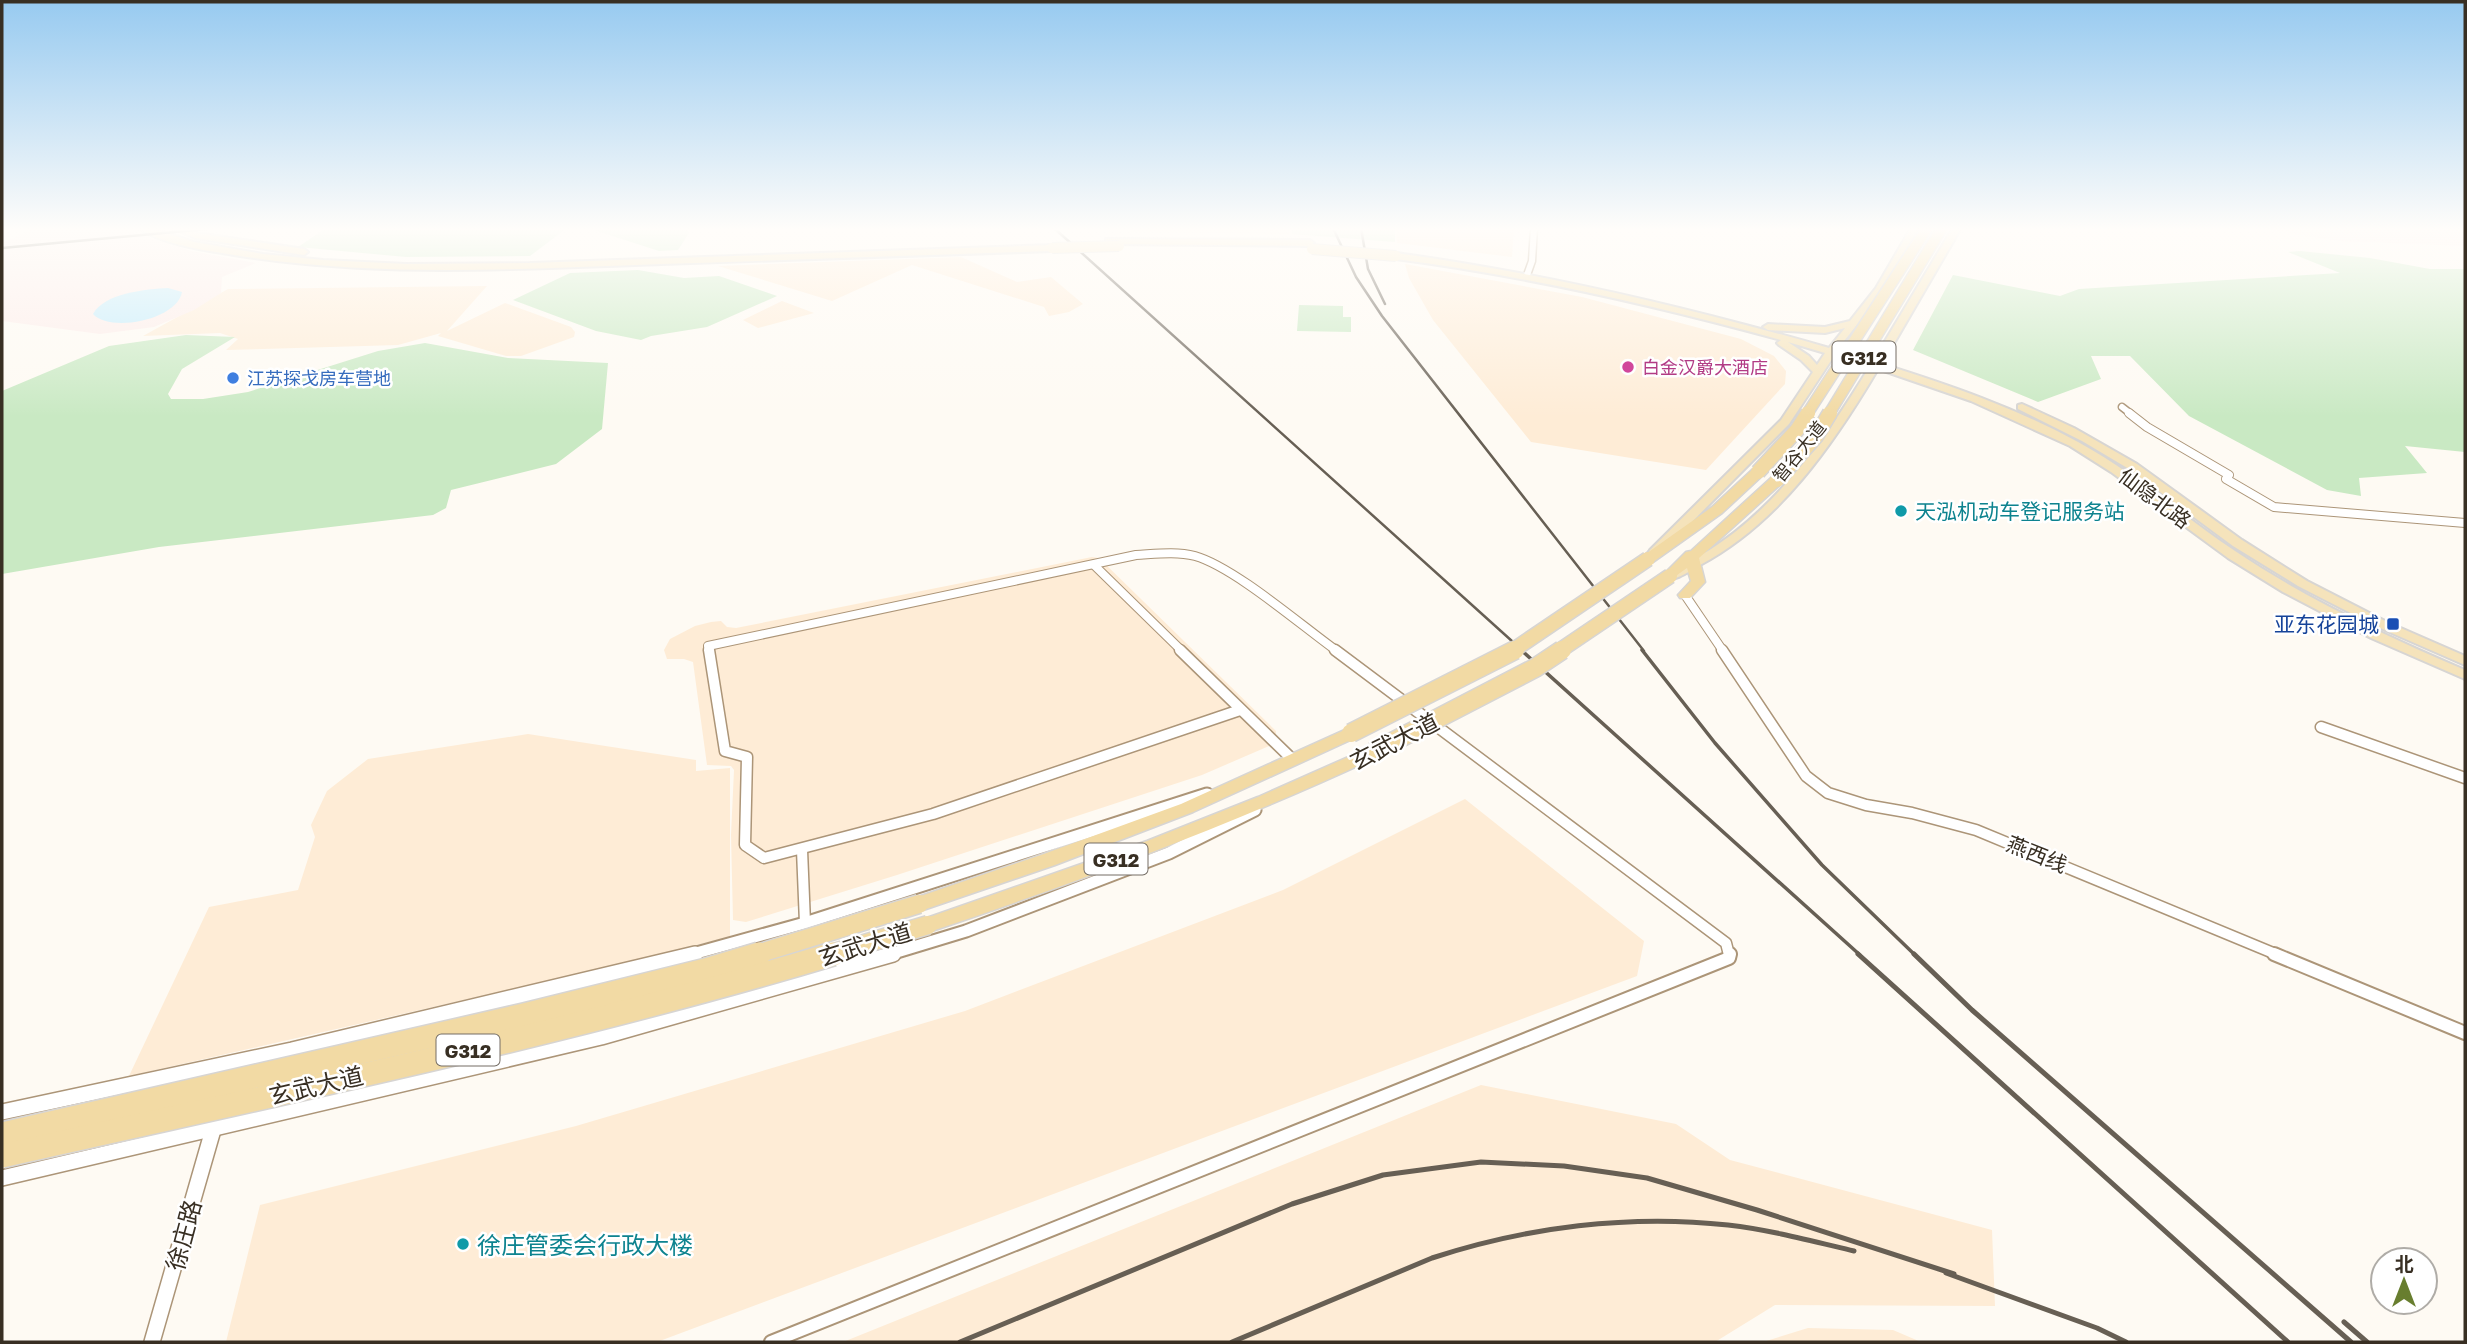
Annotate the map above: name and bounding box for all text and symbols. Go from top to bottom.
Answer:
road number: G312 [1832,342,1896,372]
place label: 白金汉爵大酒店 [1642,356,1768,378]
marker: 白金汉爵大酒店 [1620,359,1636,375]
place label: 江苏探戈房车营地 [247,367,391,389]
marker: 江苏探戈房车营地 [225,370,241,386]
street label: 智谷大道 [1768,416,1830,486]
street label: 仙隐北路 [2114,462,2196,534]
place label: 天泓机动车登记服务站 [1915,498,2125,524]
marker: 天泓机动车登记服务站 [1893,503,1909,519]
place label: 亚东花园城 [2274,611,2379,637]
marker: 亚东花园城 [2385,616,2401,632]
street label: 玄武大道 [1345,706,1443,776]
street label: 燕西线 [2003,830,2071,878]
road number: G312 [1084,844,1148,874]
street label: 玄武大道 [815,916,915,972]
road number: G312 [436,1034,500,1066]
street label: 玄武大道 [266,1060,366,1110]
street label: 徐庄路 [160,1196,206,1274]
place label: 徐庄管委会行政大楼 [477,1230,693,1259]
marker: 徐庄管委会行政大楼 [455,1236,471,1252]
north arrow [2369,1246,2439,1316]
text: 北 [2394,1252,2414,1275]

